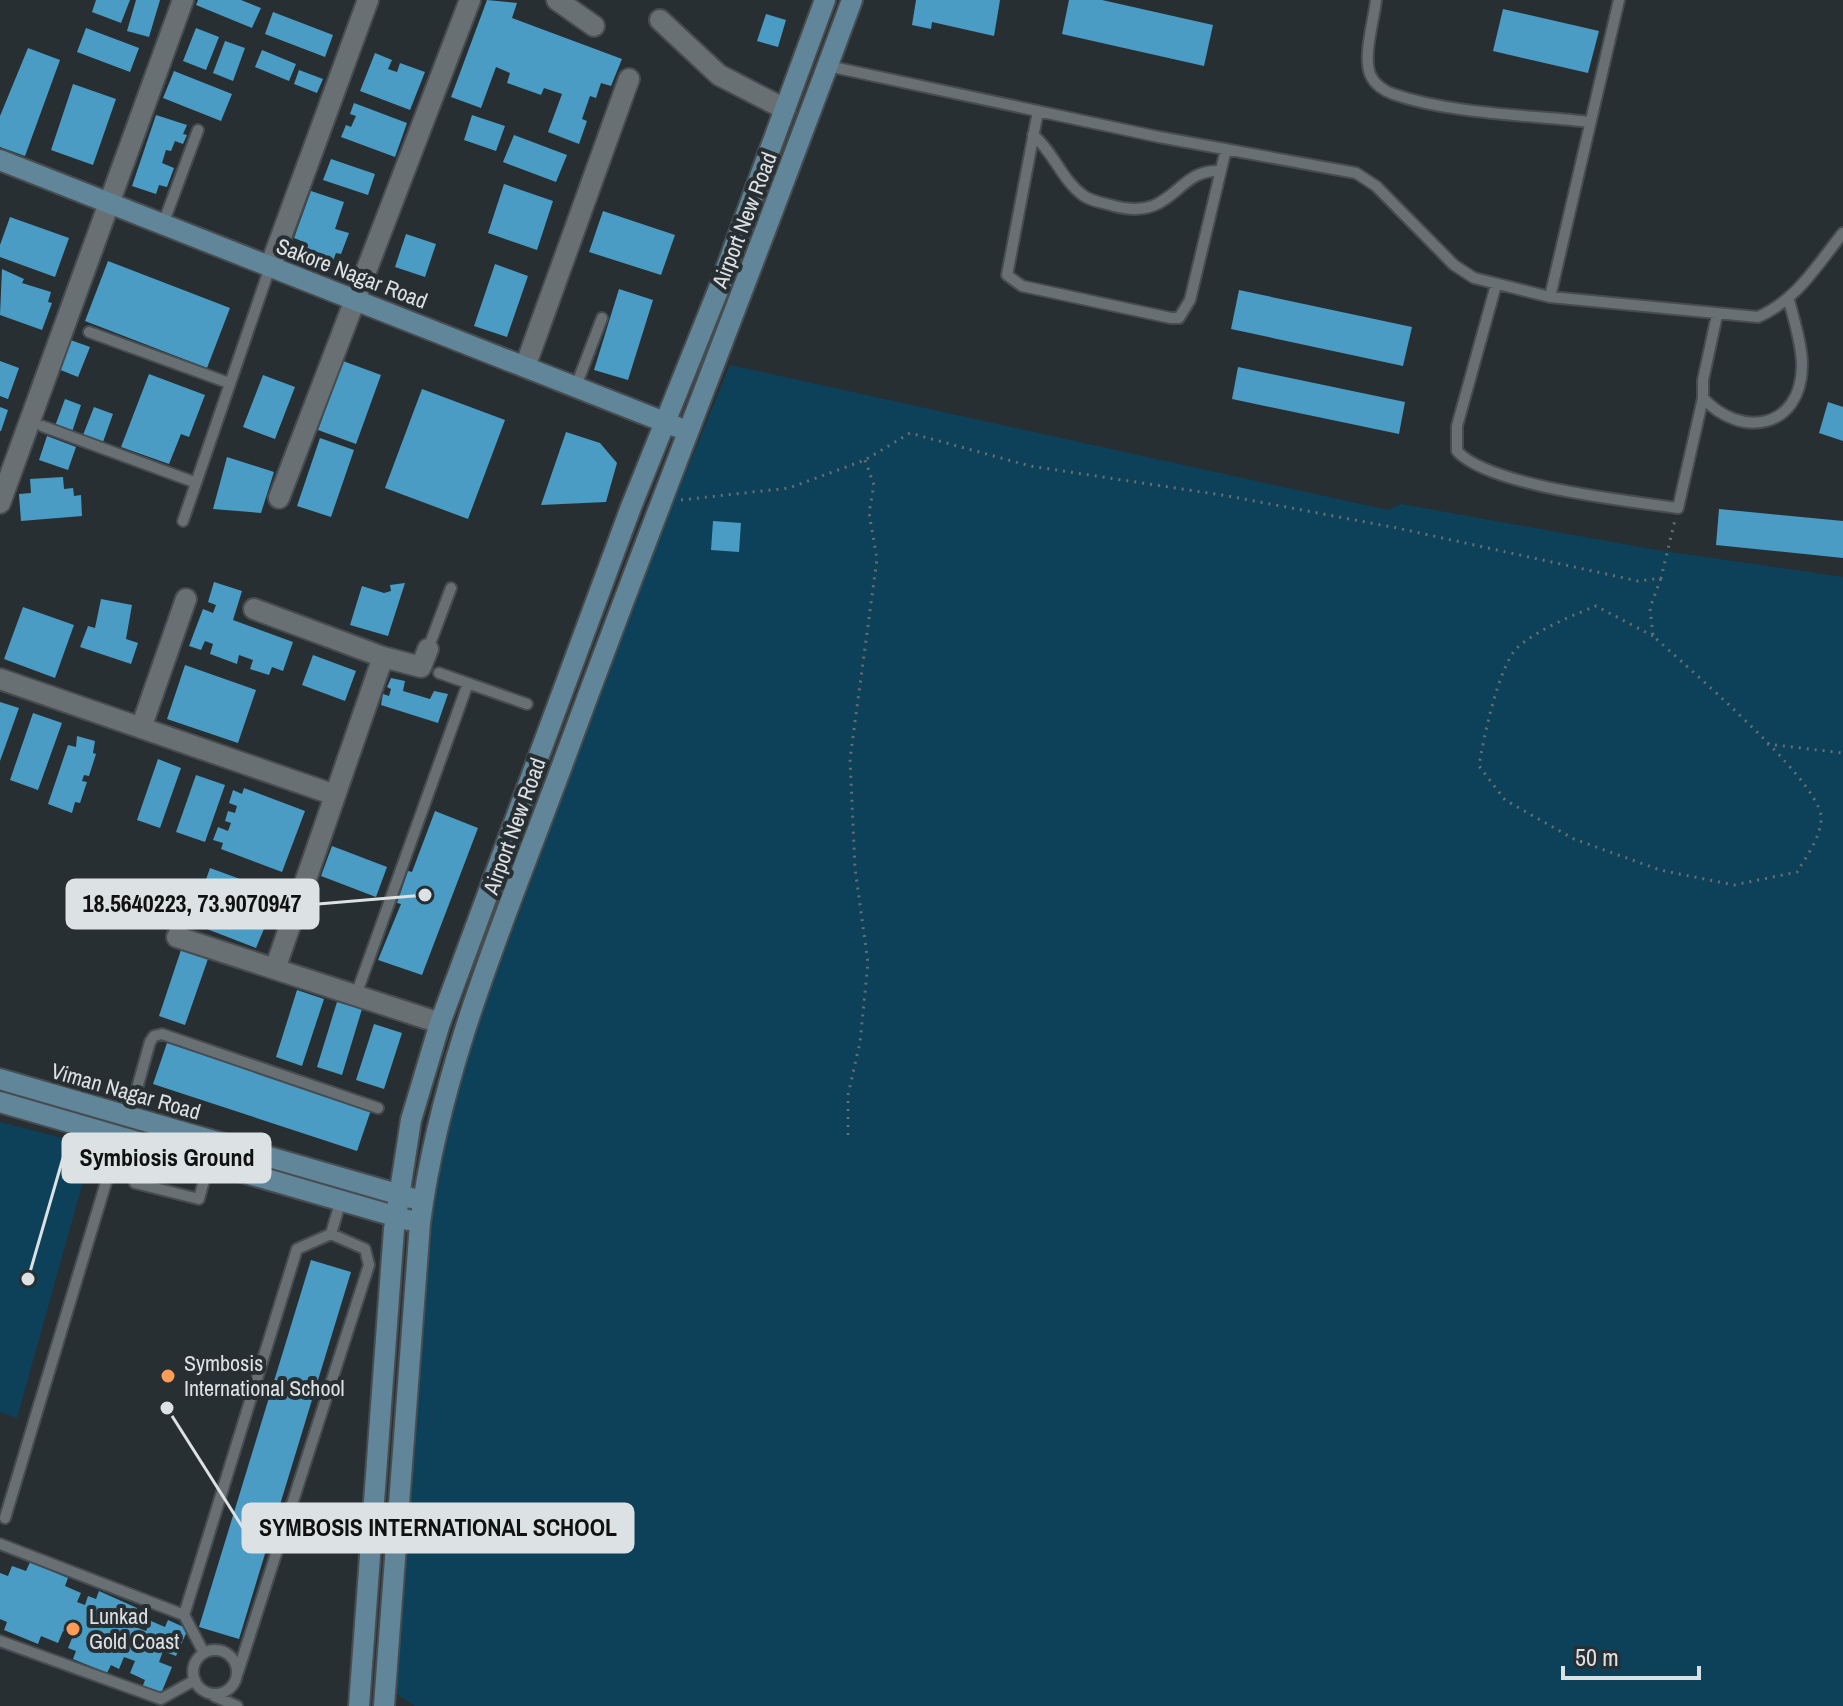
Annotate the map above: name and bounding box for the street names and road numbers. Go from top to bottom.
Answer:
street label: Airport New Road [704,148,784,293]
street label: Sakore Nagar Road [272,230,432,316]
street label: Airport New Road [475,754,553,899]
street label: Viman Nagar Road [48,1055,204,1127]

